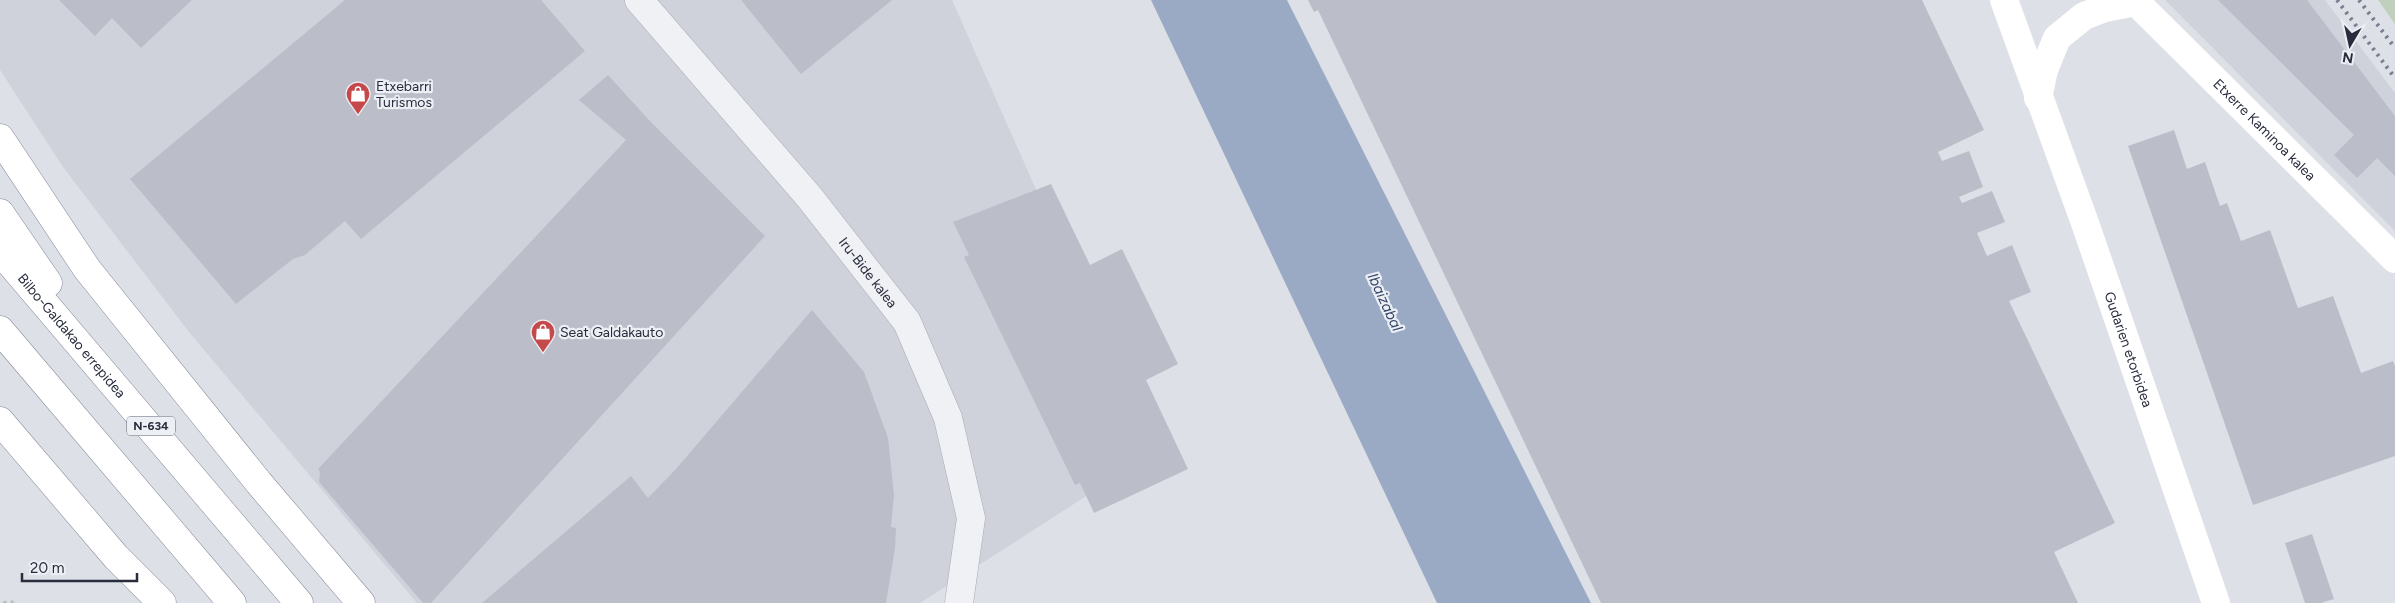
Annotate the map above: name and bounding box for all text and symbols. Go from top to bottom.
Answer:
north arrow [2325,20,2375,70]
text: N [2341,48,2355,67]
street label: Etxerre Kaminoa kalea [2210,75,2319,184]
place label: Etxebarri Turismos [376,78,432,111]
shop icon: Etxebarri Turismos [345,81,371,115]
street label: Iru-Bide kalea [835,234,901,311]
street label: Bilbo-Galdakao errepidea [14,270,129,401]
water label: Ibaizabal [1364,270,1407,335]
street label: Gudarien etorbidea [2101,289,2156,409]
shop icon: Seat Galdakauto [530,319,556,353]
place label: Seat Galdakauto [560,324,663,341]
road number: N-634 [127,416,175,436]
scale bar [22,550,138,582]
text: 20 m [30,559,64,577]

